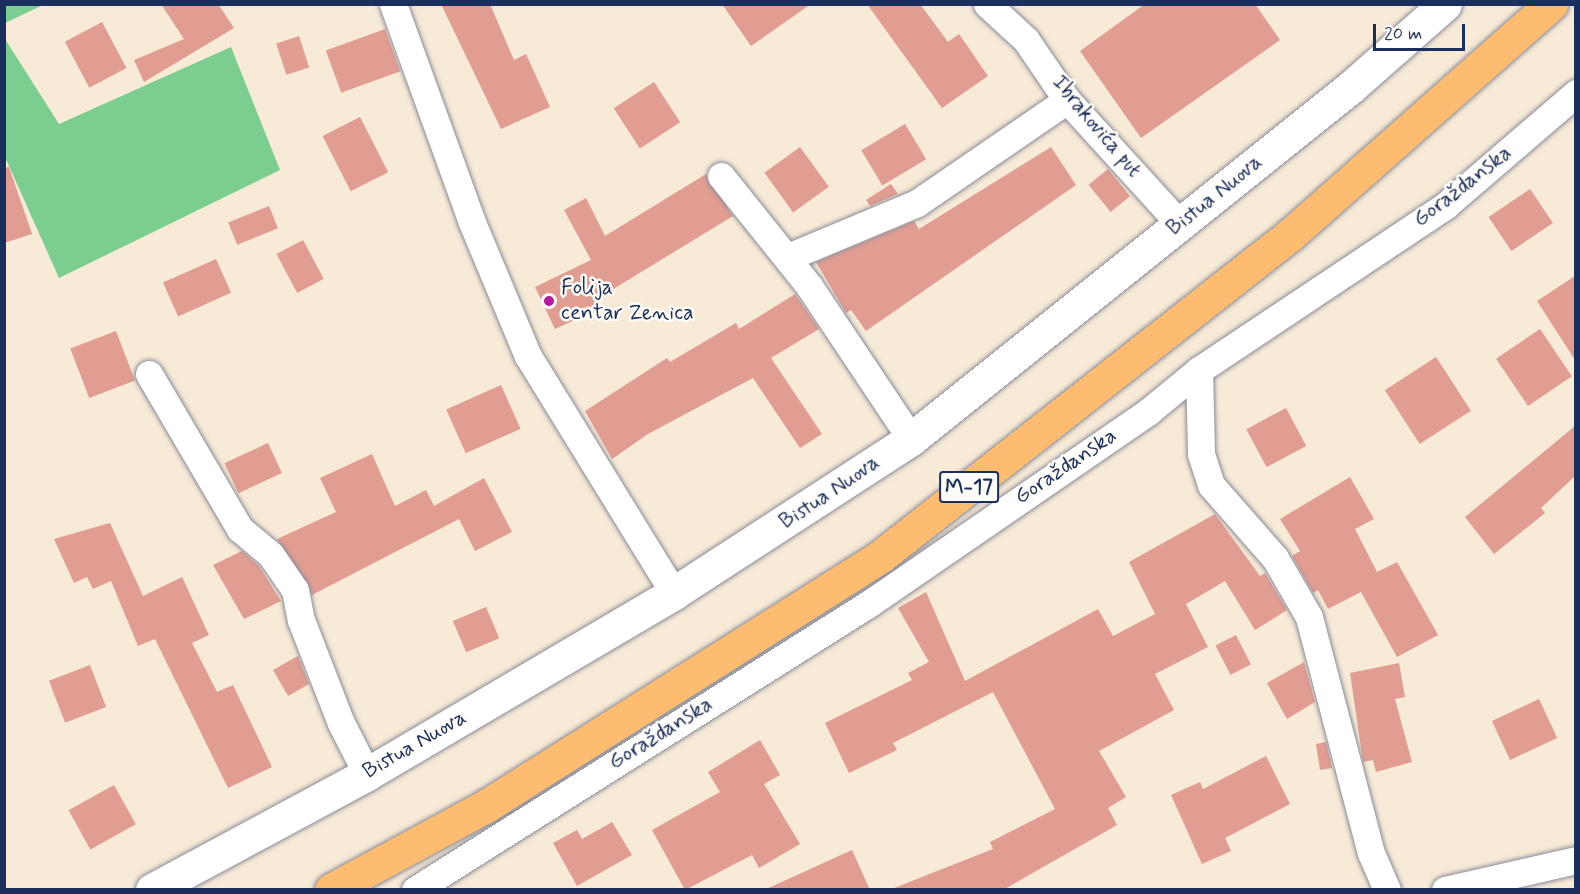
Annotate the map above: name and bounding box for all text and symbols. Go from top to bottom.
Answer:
scale bar [1376,12,1468,50]
text: 20 m [1384,22,1422,46]
street label: Ibrakovića put [1045,70,1147,184]
street label: Goraždanska [1409,140,1517,234]
street label: Bistua Nuova [1162,150,1268,242]
place label: Folija centar Zenica [561,275,695,326]
marker: Folija centar Zenica [542,294,556,308]
street label: Goraždanska [1010,423,1122,511]
street label: Bistua Nuova [775,450,885,536]
road number: M-17 [939,469,999,505]
street label: Goraždanska [604,692,718,776]
street label: Bistua Nuova [359,705,471,785]

